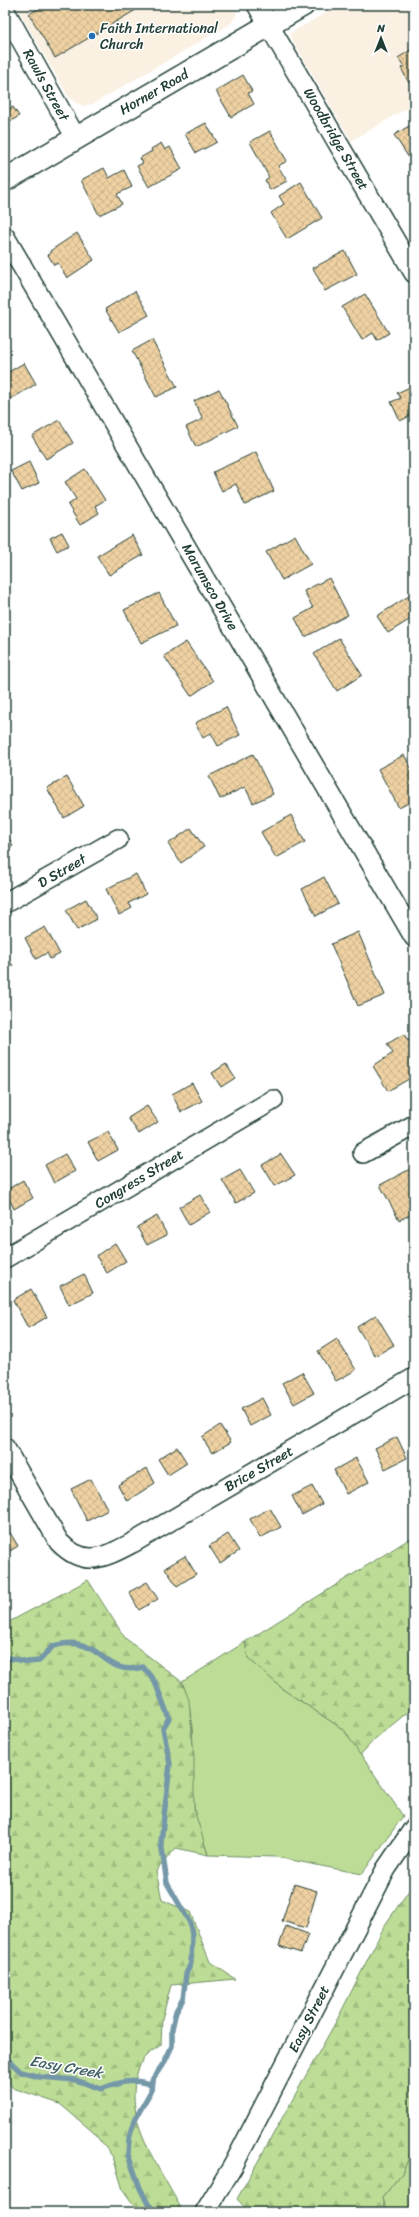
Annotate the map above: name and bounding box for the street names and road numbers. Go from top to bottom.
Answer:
street label: Rawls Street [16,44,77,127]
street label: Horner Road [115,61,195,122]
street label: Woodbridge Street [296,83,376,195]
street label: Marumsco Drive [175,539,245,635]
street label: D Street [33,846,92,895]
street label: Congress Street [89,1142,189,1216]
street label: Brice Street [220,1439,298,1499]
street label: Easy Street [281,1981,337,2057]

